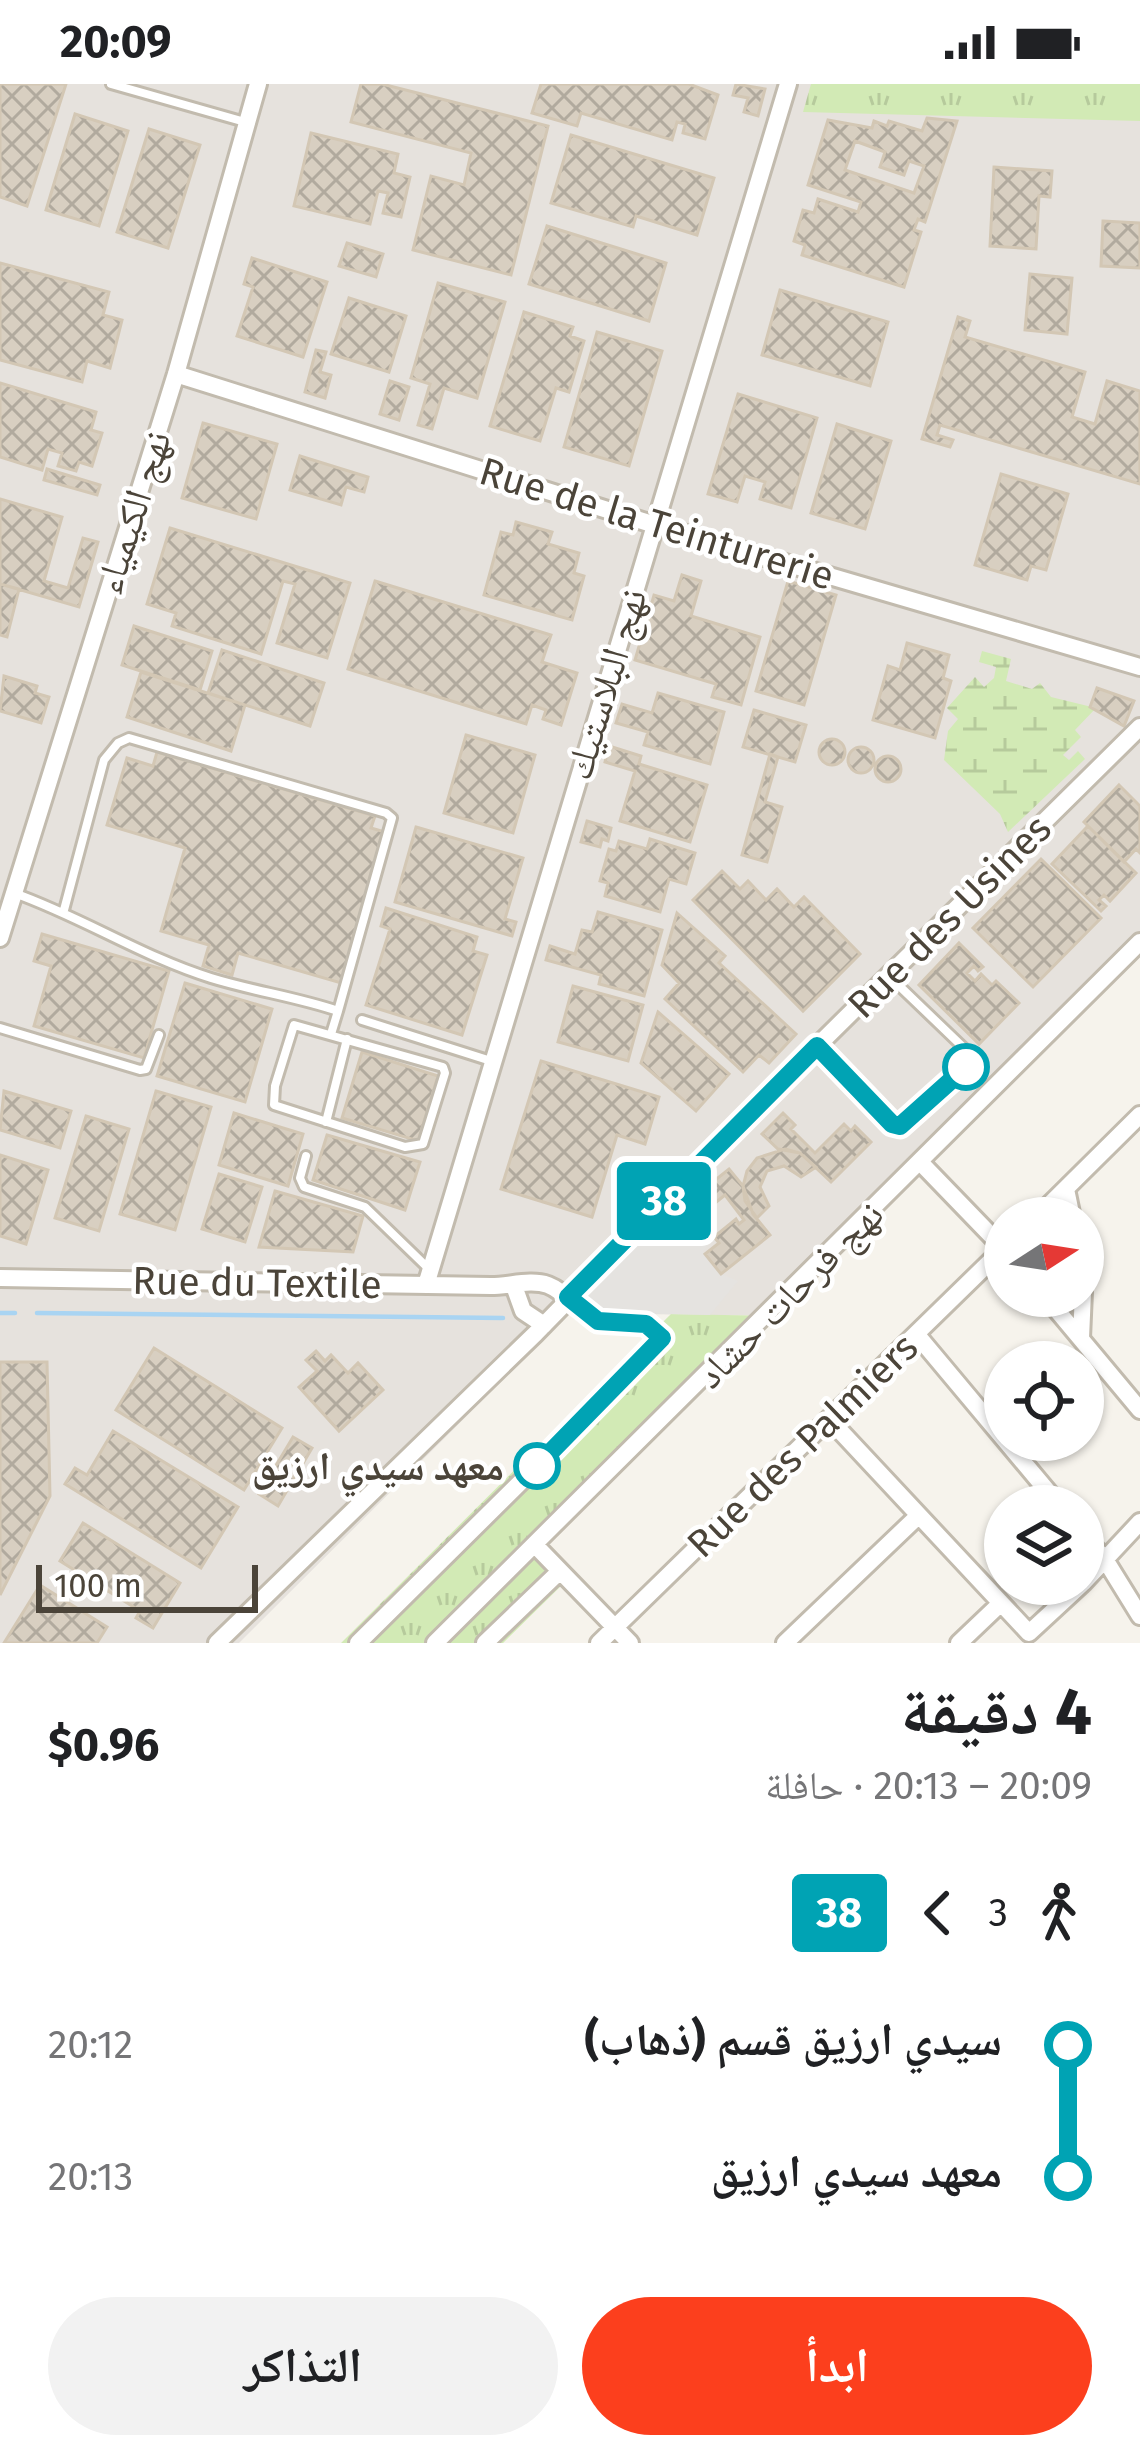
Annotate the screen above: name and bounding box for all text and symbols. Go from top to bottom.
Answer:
text: 20:09 [60,15,171,69]
street label: نهج الكيمياء [85,425,183,600]
street label: Rue de la Teinturerie [474,448,839,600]
street label: نهج البلاستيك [555,583,659,786]
street label: Rue des Usines [839,806,1061,1028]
unlabelled marker [944,1045,988,1089]
line badge: 38 [610,1162,718,1240]
text: 38 [641,1176,687,1226]
street label: نهج فرحات حشاد [687,1192,894,1399]
north arrow [984,1197,1104,1317]
map controls [984,1197,1104,1605]
street label: Rue du Textile [132,1258,382,1308]
street label: Rue des Palmiers [678,1324,927,1567]
button: locate [984,1341,1104,1461]
place label: معهد سيدي ارزيق [252,1444,504,1498]
marker: معهد سيدي ارزيق [515,1444,559,1488]
button: layers [984,1485,1104,1605]
scale bar [36,1559,258,1612]
text: 100 m [54,1566,142,1606]
text: 4 دقيقة [900,1672,1092,1751]
text: $0.96 [48,1718,159,1772]
text: 20:09 – 20:13 · حافلة [765,1763,1092,1809]
icon: back [905,1880,971,1946]
icon: walk [1026,1880,1092,1946]
text: 38 [816,1888,863,1938]
text: 3 [989,1890,1008,1936]
text: سيدي ارزيق قسم (ذهاب) [584,2013,1002,2067]
text: 20:12 [48,2022,133,2068]
text: معهد سيدي ارزيق [711,2145,1002,2199]
text: 20:13 [48,2154,133,2200]
button: التذاكر [48,2297,558,2435]
button: ابدأ [582,2297,1092,2435]

